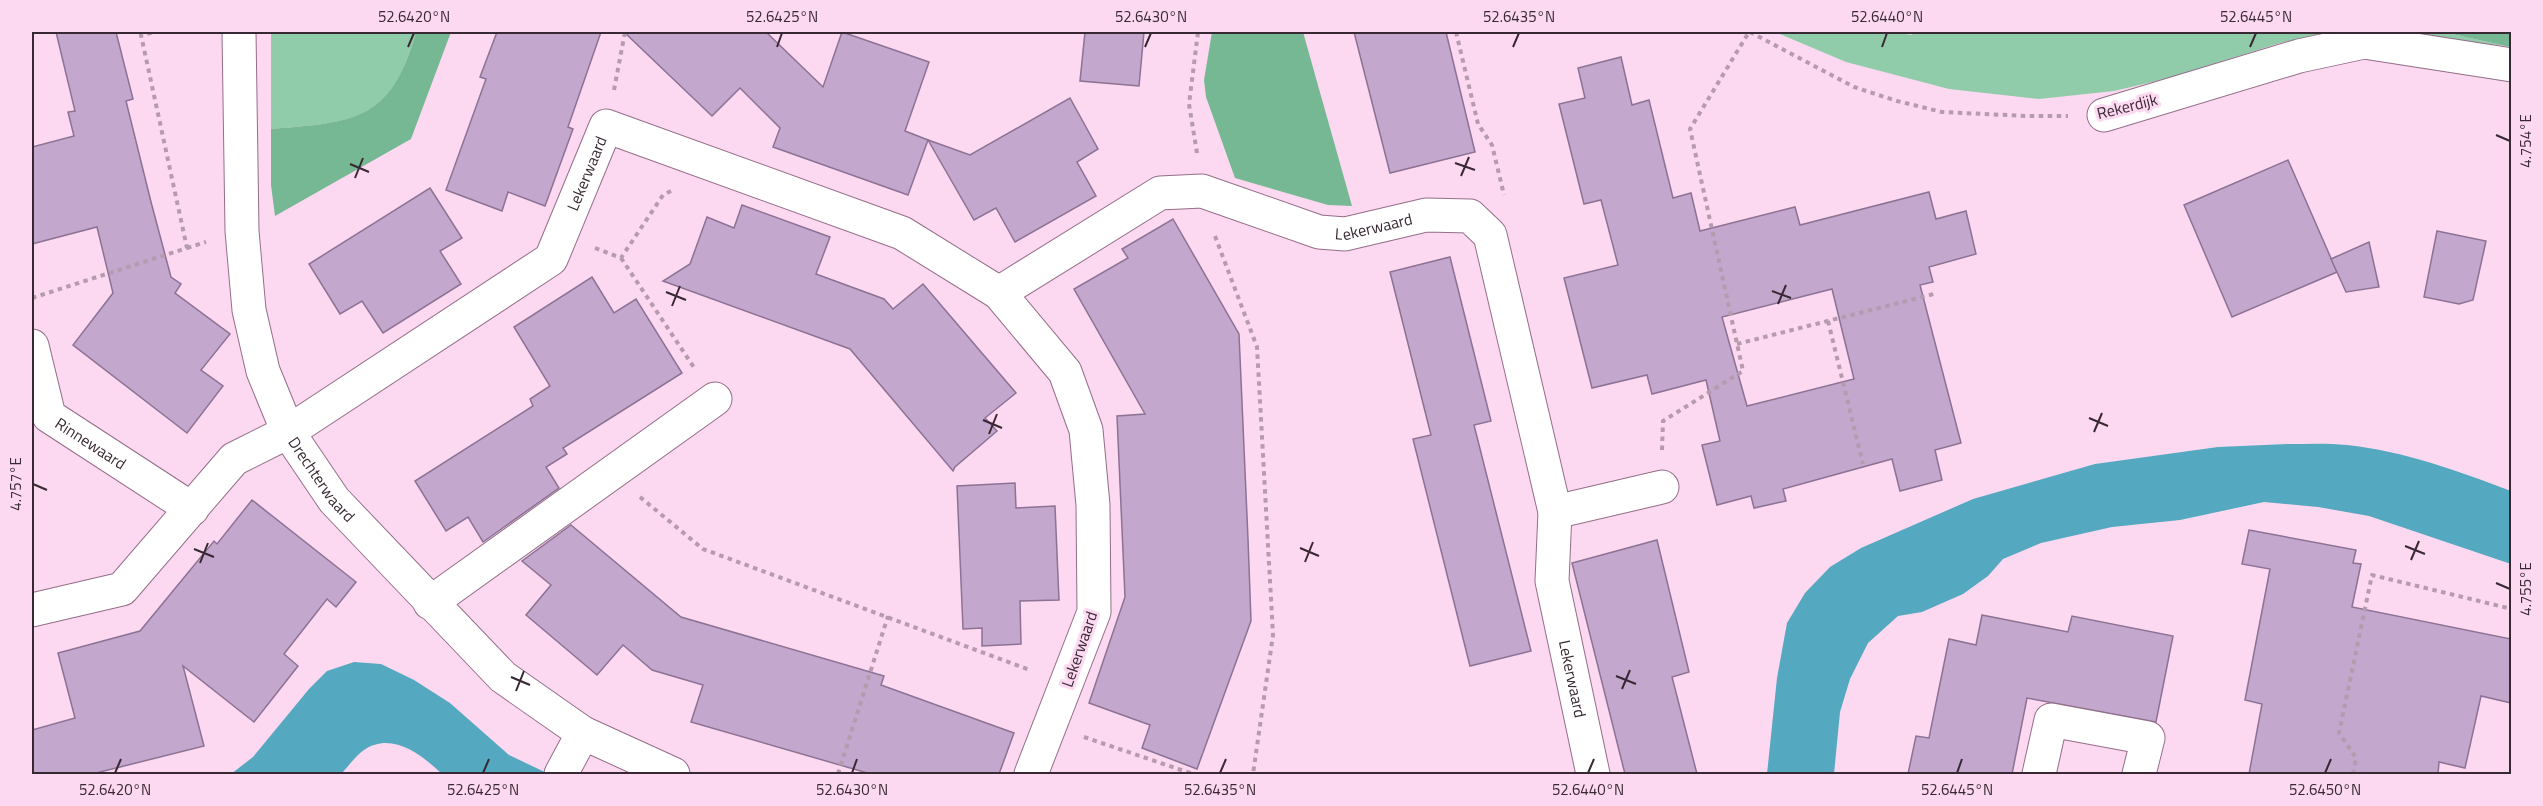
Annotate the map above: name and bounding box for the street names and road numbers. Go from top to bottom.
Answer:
street label: Rekerdijk [2094,87,2160,125]
street label: Lekerwaard [560,132,613,214]
street label: Lekerwaard [1334,207,1415,246]
street label: Rinnewaard [51,411,131,475]
street label: Drechterwaard [282,432,361,527]
street label: Lekerwaard [1055,608,1103,690]
street label: Lekerwaard [1553,638,1593,720]

